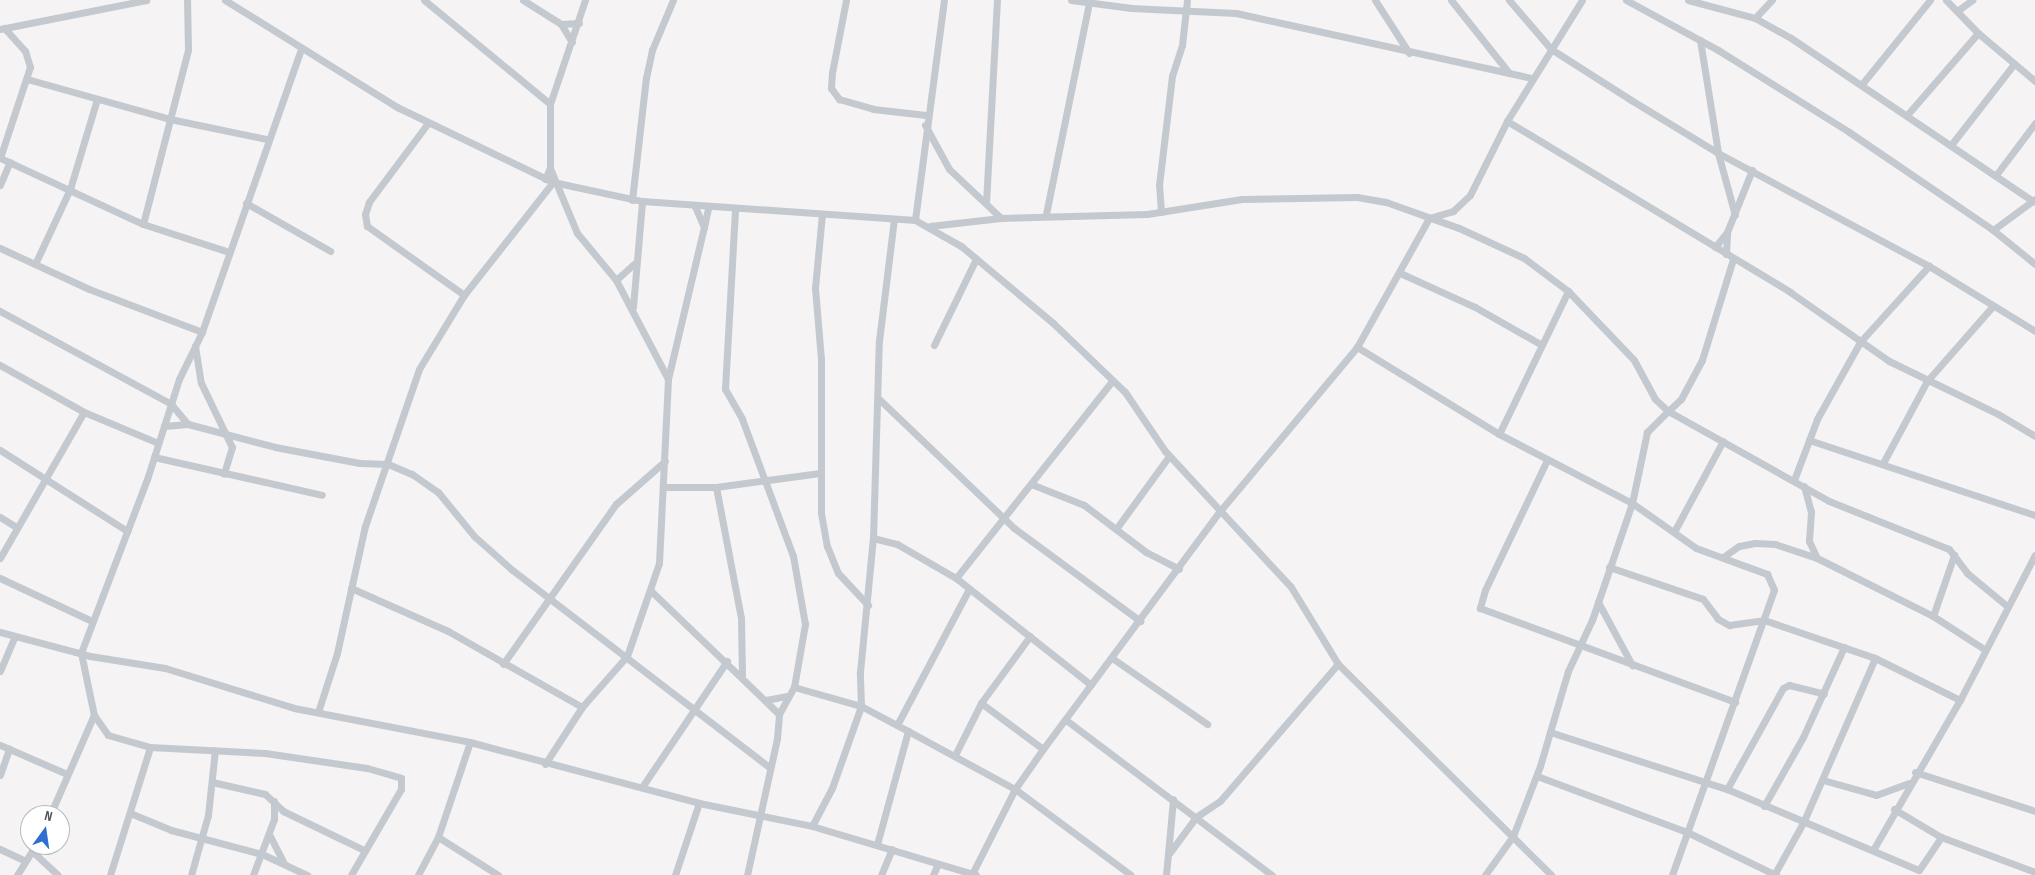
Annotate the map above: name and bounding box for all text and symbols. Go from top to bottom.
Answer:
north arrow [20,805,70,855]
text: N [43,807,54,825]

